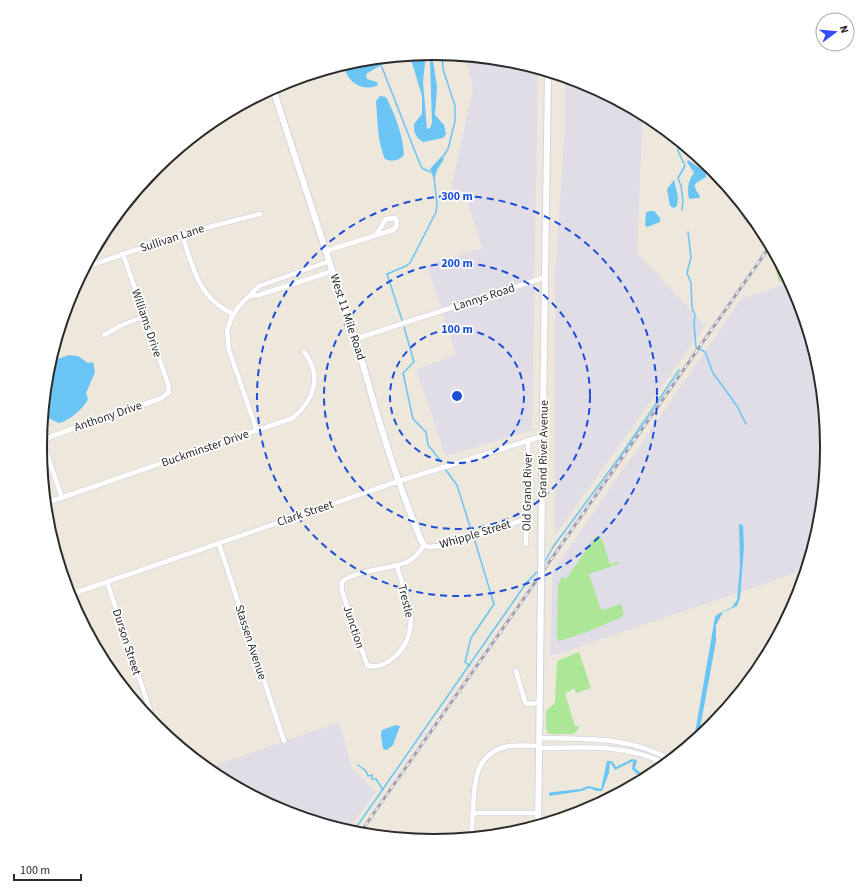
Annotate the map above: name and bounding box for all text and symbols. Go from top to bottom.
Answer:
north arrow [815,12,855,52]
text: N [836,24,852,35]
text: 300 m [441,188,473,205]
street label: Sullivan Lane [138,220,207,257]
text: 200 m [441,255,473,272]
street label: West 11 Mile Road [326,272,369,362]
street label: Lannys Road [451,280,517,315]
street label: Williams Drive [127,287,166,359]
text: 100 m [441,321,473,338]
centre of rings [450,389,464,403]
street label: Anthony Drive [72,397,144,436]
street label: Grand River Avenue [534,400,553,498]
street label: Buckminster Drive [159,425,251,471]
street label: Old Grand River [518,452,537,531]
street label: Clark Street [275,496,336,531]
street label: Whipple Street [437,516,513,553]
street label: Trestle [393,583,418,620]
street label: Stassen Avenue [230,602,271,682]
street label: Junction [339,603,368,651]
street label: Durson Street [108,607,145,677]
scale bar [14,856,81,882]
text: 100 m [20,862,50,879]

